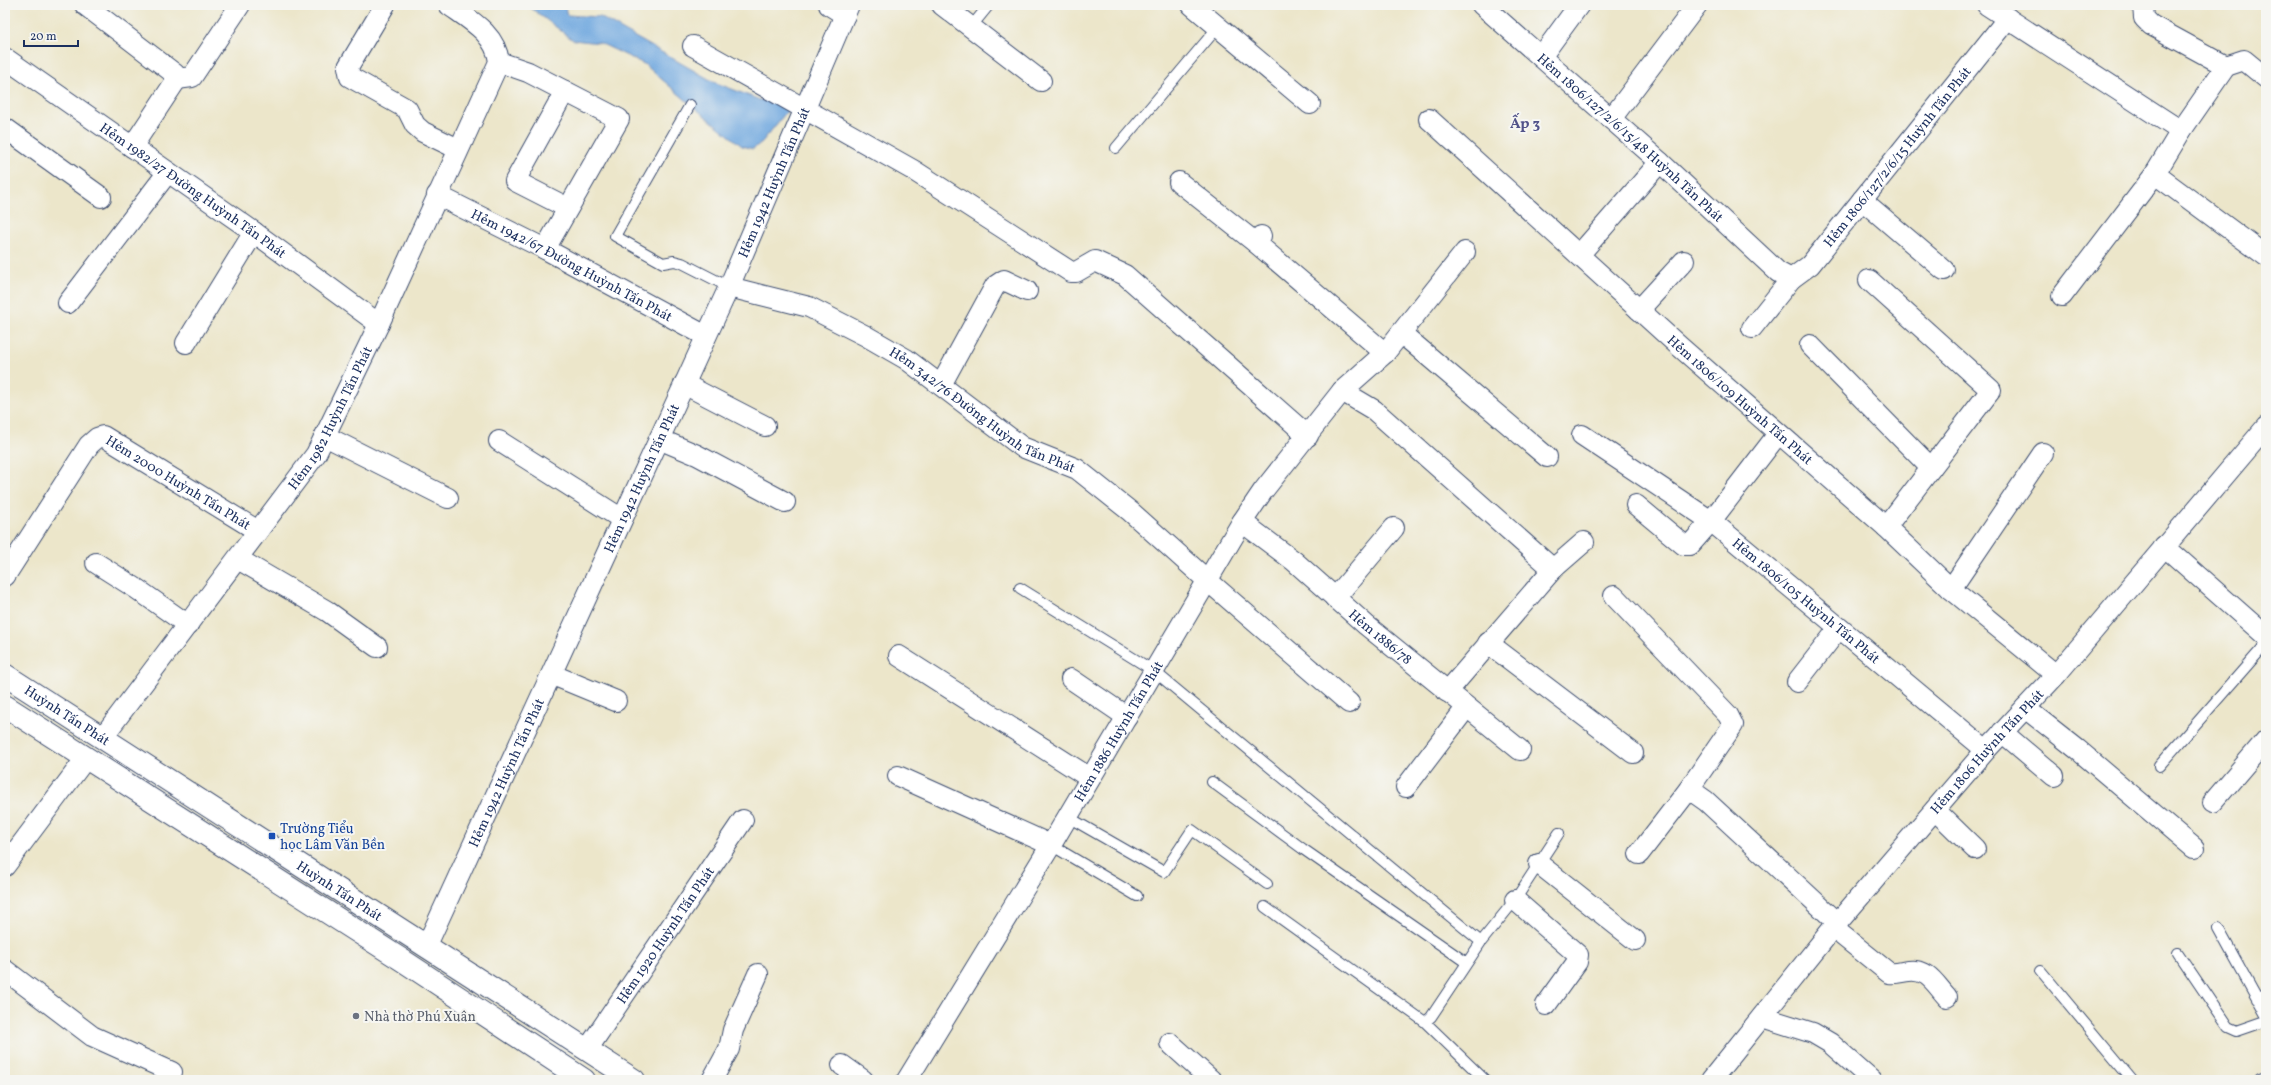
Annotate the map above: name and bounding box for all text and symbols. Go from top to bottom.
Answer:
scale bar [24,22,78,48]
text: 20 m [30,29,57,45]
street label: Hẻm 1806/127/2/6/15/48 Huỳnh Tấn Phát [1532,50,1727,227]
street label: Hẻm 1806/127/2/6/15 Huỳnh Tấn Phát [1820,63,1976,252]
street label: Hẻm 1942 Huỳnh Tấn Phát [734,105,815,261]
district label: Ấp 3 [1510,113,1540,135]
street label: Hẻm 1982/27 Đường Huỳnh Tấn Phát [95,119,290,264]
street label: Hẻm 1942/67 Đường Huỳnh Tấn Phát [467,205,675,327]
street label: Hẻm 1806/109 Huỳnh Tấn Phát [1662,332,1816,470]
street label: Hẻm 1982 Huỳnh Tấn Phát [284,343,378,494]
street label: Hẻm 342/76 Đường Huỳnh Tấn Phát [885,343,1078,478]
street label: Hẻm 1942 Huỳnh Tấn Phát [600,401,685,556]
street label: Hẻm 2000 Huỳnh Tấn Phát [102,432,254,535]
street label: Hẻm 1806/105 Huỳnh Tấn Phát [1728,534,1883,669]
street label: Hẻm 1886/78 [1344,606,1416,670]
street label: Hẻm 1886 Huỳnh Tấn Phát [1071,658,1169,806]
street label: Huỳnh Tấn Phát [20,682,113,751]
street label: Hẻm 1806 Huỳnh Tấn Phát [1927,686,2049,819]
street label: Hẻm 1942 Huỳnh Tấn Phát [465,696,550,851]
place label: Trường Tiểu học Lâm Văn Bền [280,820,385,855]
marker: Trường Tiểu học Lâm Văn Bền [267,831,277,841]
street label: Huỳnh Tấn Phát [292,857,385,926]
street label: Hẻm 1920 Huỳnh Tấn Phát [613,863,720,1008]
place label: Nhà thờ Phú Xuân [364,1008,476,1027]
marker: Nhà thờ Phú Xuân [351,1011,361,1021]

